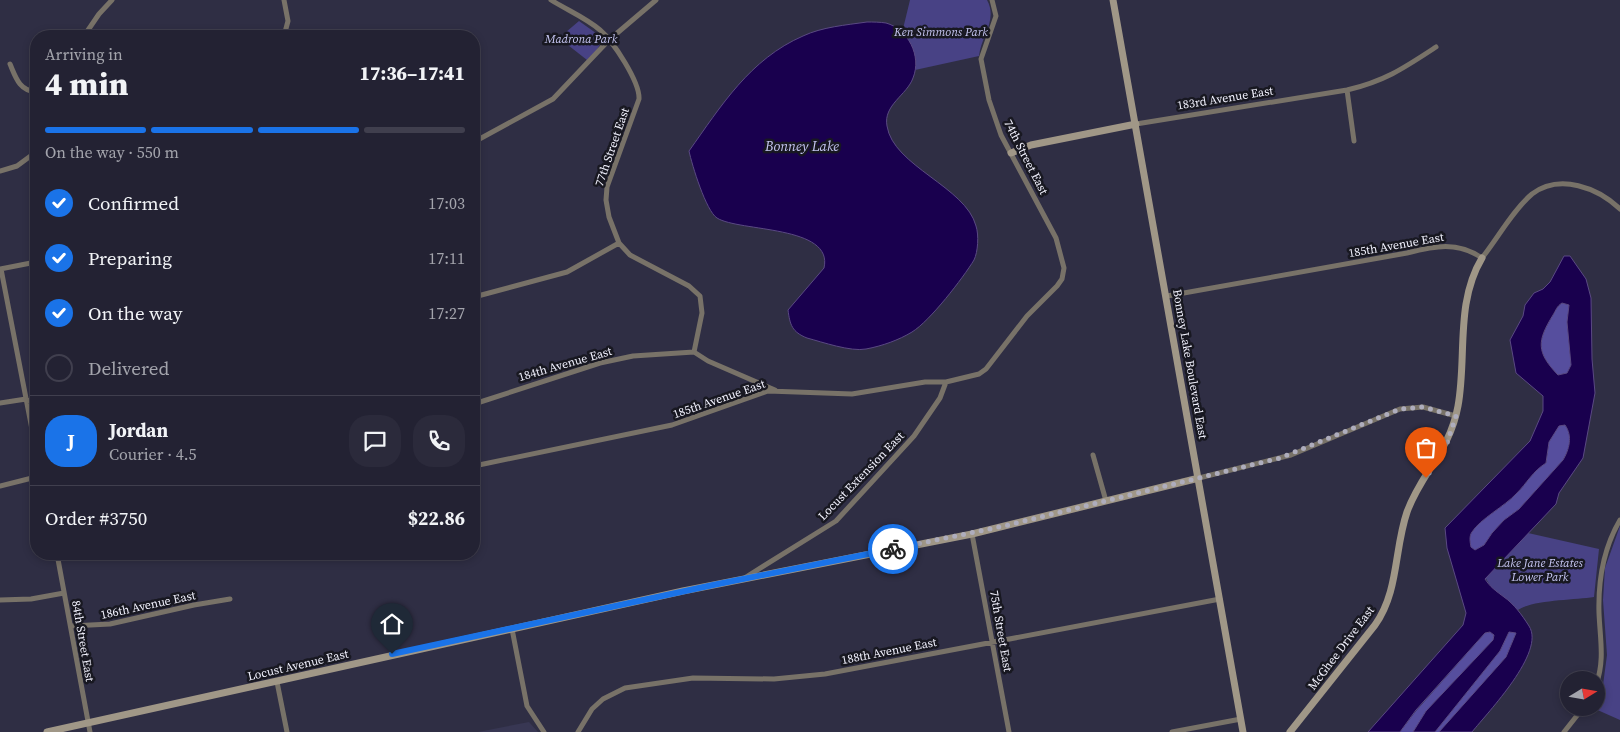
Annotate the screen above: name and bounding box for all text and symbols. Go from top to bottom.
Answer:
park label: Ken Simmons Park [893,24,988,40]
park label: Madrona Park [544,31,618,47]
text: Arriving in [45,43,123,65]
text: 17:36–17:41 [360,60,465,86]
text: 4 min [45,62,128,106]
street label: 183rd Avenue East [1176,82,1274,114]
street label: 77th Street East [591,105,633,188]
street label: 74th Street East [1000,117,1052,197]
water label: Bonney Lake [764,136,839,156]
text: On the way · 550 m [45,141,179,163]
icon: check [45,189,73,217]
text: Confirmed [88,190,179,216]
text: 17:03 [428,192,465,214]
street label: 185th Avenue East [1347,229,1445,261]
icon: check [45,244,73,272]
text: Preparing [88,245,172,271]
text: 17:11 [428,247,465,269]
street label: Bonney Lake Boulevard East [1169,288,1211,440]
icon: check [45,299,73,327]
text: On the way [88,300,183,326]
text: 17:27 [428,302,465,324]
street label: 184th Avenue East [516,343,614,385]
text: Delivered [88,355,169,381]
street label: 185th Avenue East [671,376,767,422]
button: chat [349,415,401,467]
button: phone [413,415,465,467]
text: Jordan [109,417,168,443]
pin [1405,427,1447,478]
text: J [67,428,75,454]
street label: Locust Extension East [815,428,908,524]
icon: bag [1412,434,1440,462]
text: Courier · 4.5 [109,443,197,465]
text: Order #3750 [45,505,147,531]
text: $22.86 [408,505,465,531]
courier [868,524,918,574]
icon: bike [879,535,907,563]
park label: Lake Jane Estates Lower Park [1496,555,1583,585]
street label: 186th Avenue East [99,587,197,623]
street label: 75th Street East [986,589,1016,673]
street label: 84th Street East [68,599,98,683]
pin [371,603,413,654]
street label: McGhee Drive East [1304,603,1378,693]
icon: home [378,610,406,638]
street label: 188th Avenue East [840,634,938,668]
street label: Locust Avenue East [246,646,350,684]
north arrow [1560,671,1605,716]
map controls [1560,671,1605,716]

